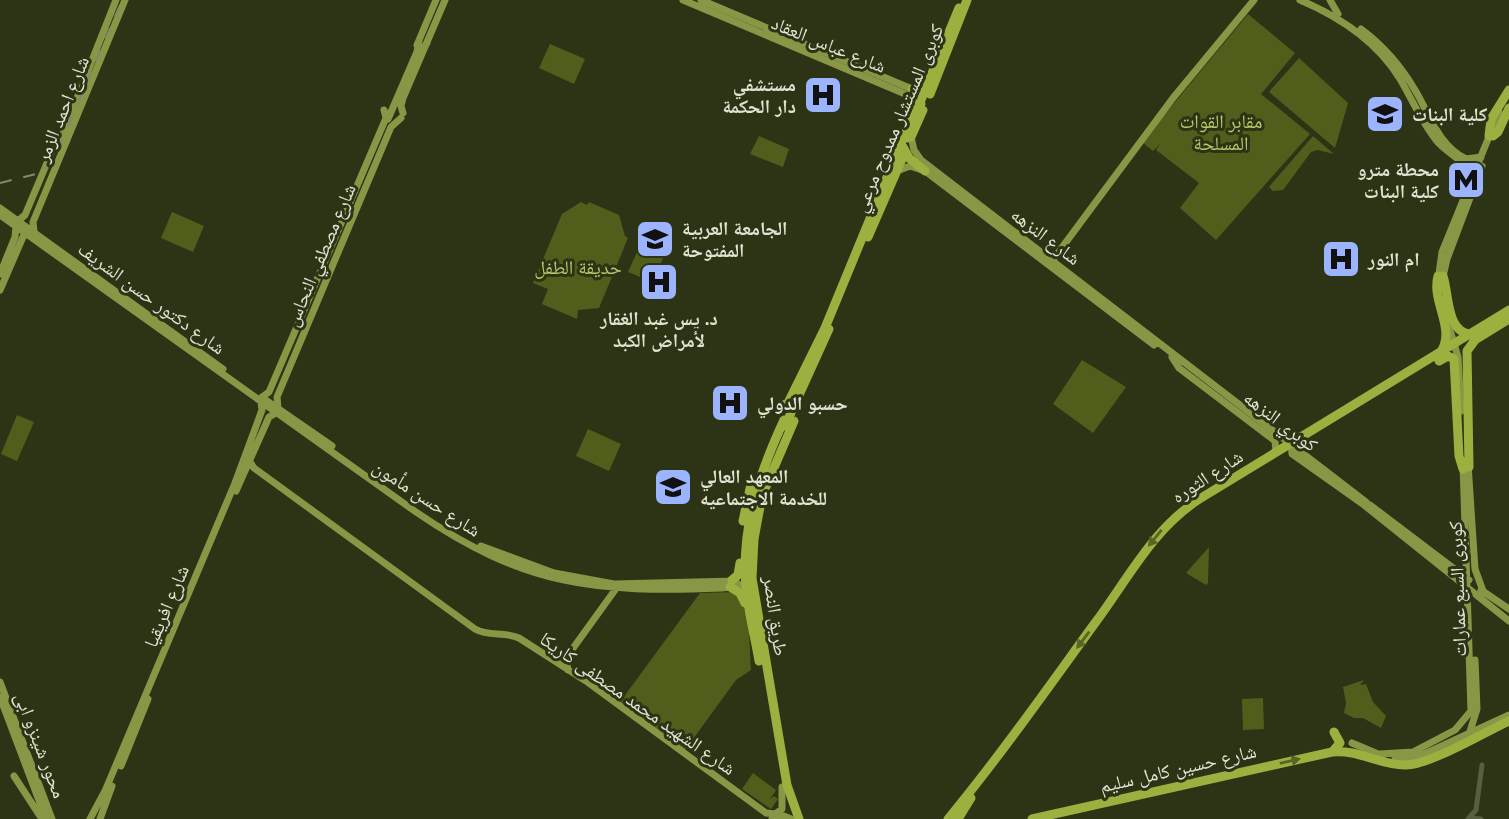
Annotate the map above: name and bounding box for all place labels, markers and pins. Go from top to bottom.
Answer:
place label: مستشفي دار الحكمة [722,72,796,120]
hospital icon: مستشفي دار الحكمة [802,74,844,116]
school or university icon: كلية البنات [1364,93,1406,135]
place label: كلية البنات [1412,102,1488,128]
place label: محطة مترو كلية البنات [1357,157,1440,205]
metro station icon: محطة مترو كلية البنات [1445,159,1487,201]
place label: الجامعة العربية المفتوحة [682,216,787,264]
school or university icon: الجامعة العربية المفتوحة [634,218,676,260]
hospital icon: ام النور [1320,238,1362,280]
place label: ام النور [1367,247,1420,273]
hospital icon: د. يس غبد الغقار لأمراض الكبد [638,261,680,303]
place label: د. يس غبد الغقار لأمراض الكبد [599,306,718,354]
hospital icon: حسبو الدولي [709,382,751,424]
place label: حسبو الدولي [757,391,848,419]
place label: المعهد العالي للخدمة الاجتماعيه [700,464,827,512]
school or university icon: المعهد العالي للخدمة الاجتماعيه [652,466,694,508]

